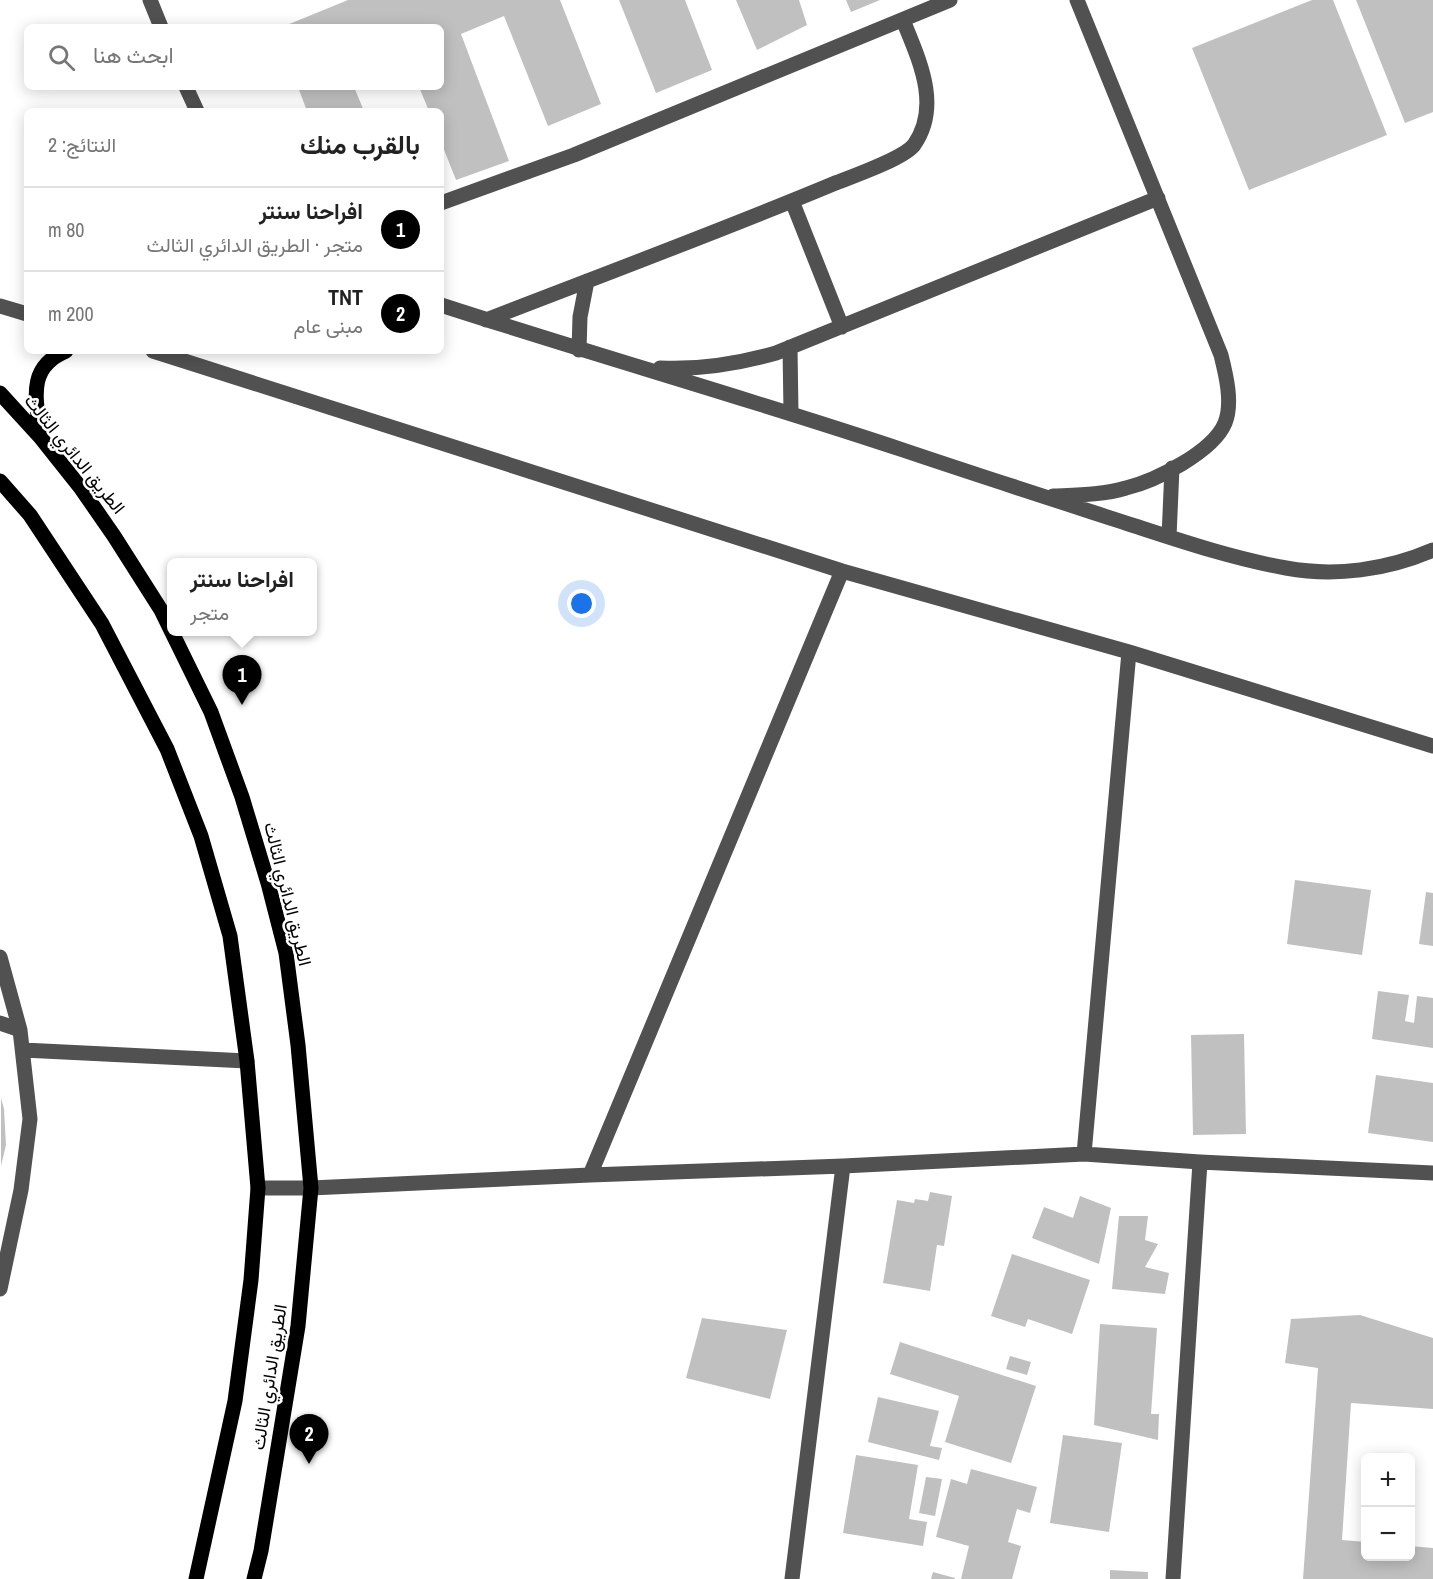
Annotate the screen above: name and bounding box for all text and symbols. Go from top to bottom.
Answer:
search box [24,24,444,90]
text: ابحث هنا [93,40,174,70]
icon: search [45,41,78,74]
text: بالقرب منك [300,127,420,162]
text: النتائج: 2 [48,131,116,158]
text: افراحنا سنتر [259,196,363,226]
text: 80 m [48,216,84,243]
text: 1 [396,216,405,243]
text: متجر · الطريق الدائري الثالث [146,231,363,258]
text: TNT [328,282,363,312]
text: 200 m [48,300,94,327]
text: 2 [396,300,405,327]
text: مبنى عام [294,312,363,339]
street label: الطريق الدائري الثالث [17,389,131,521]
popup [167,558,317,636]
text: افراحنا سنتر [190,564,294,594]
your location [567,589,596,618]
text: متجر [190,599,229,626]
pin: 1 [222,656,262,705]
street label: الطريق الدائري الثالث [255,820,318,969]
street label: الطريق الدائري الثالث [245,1302,296,1452]
pin: 2 [290,1414,328,1464]
map controls [1361,1453,1415,1561]
button: + [1361,1453,1415,1507]
button: − [1361,1507,1415,1561]

